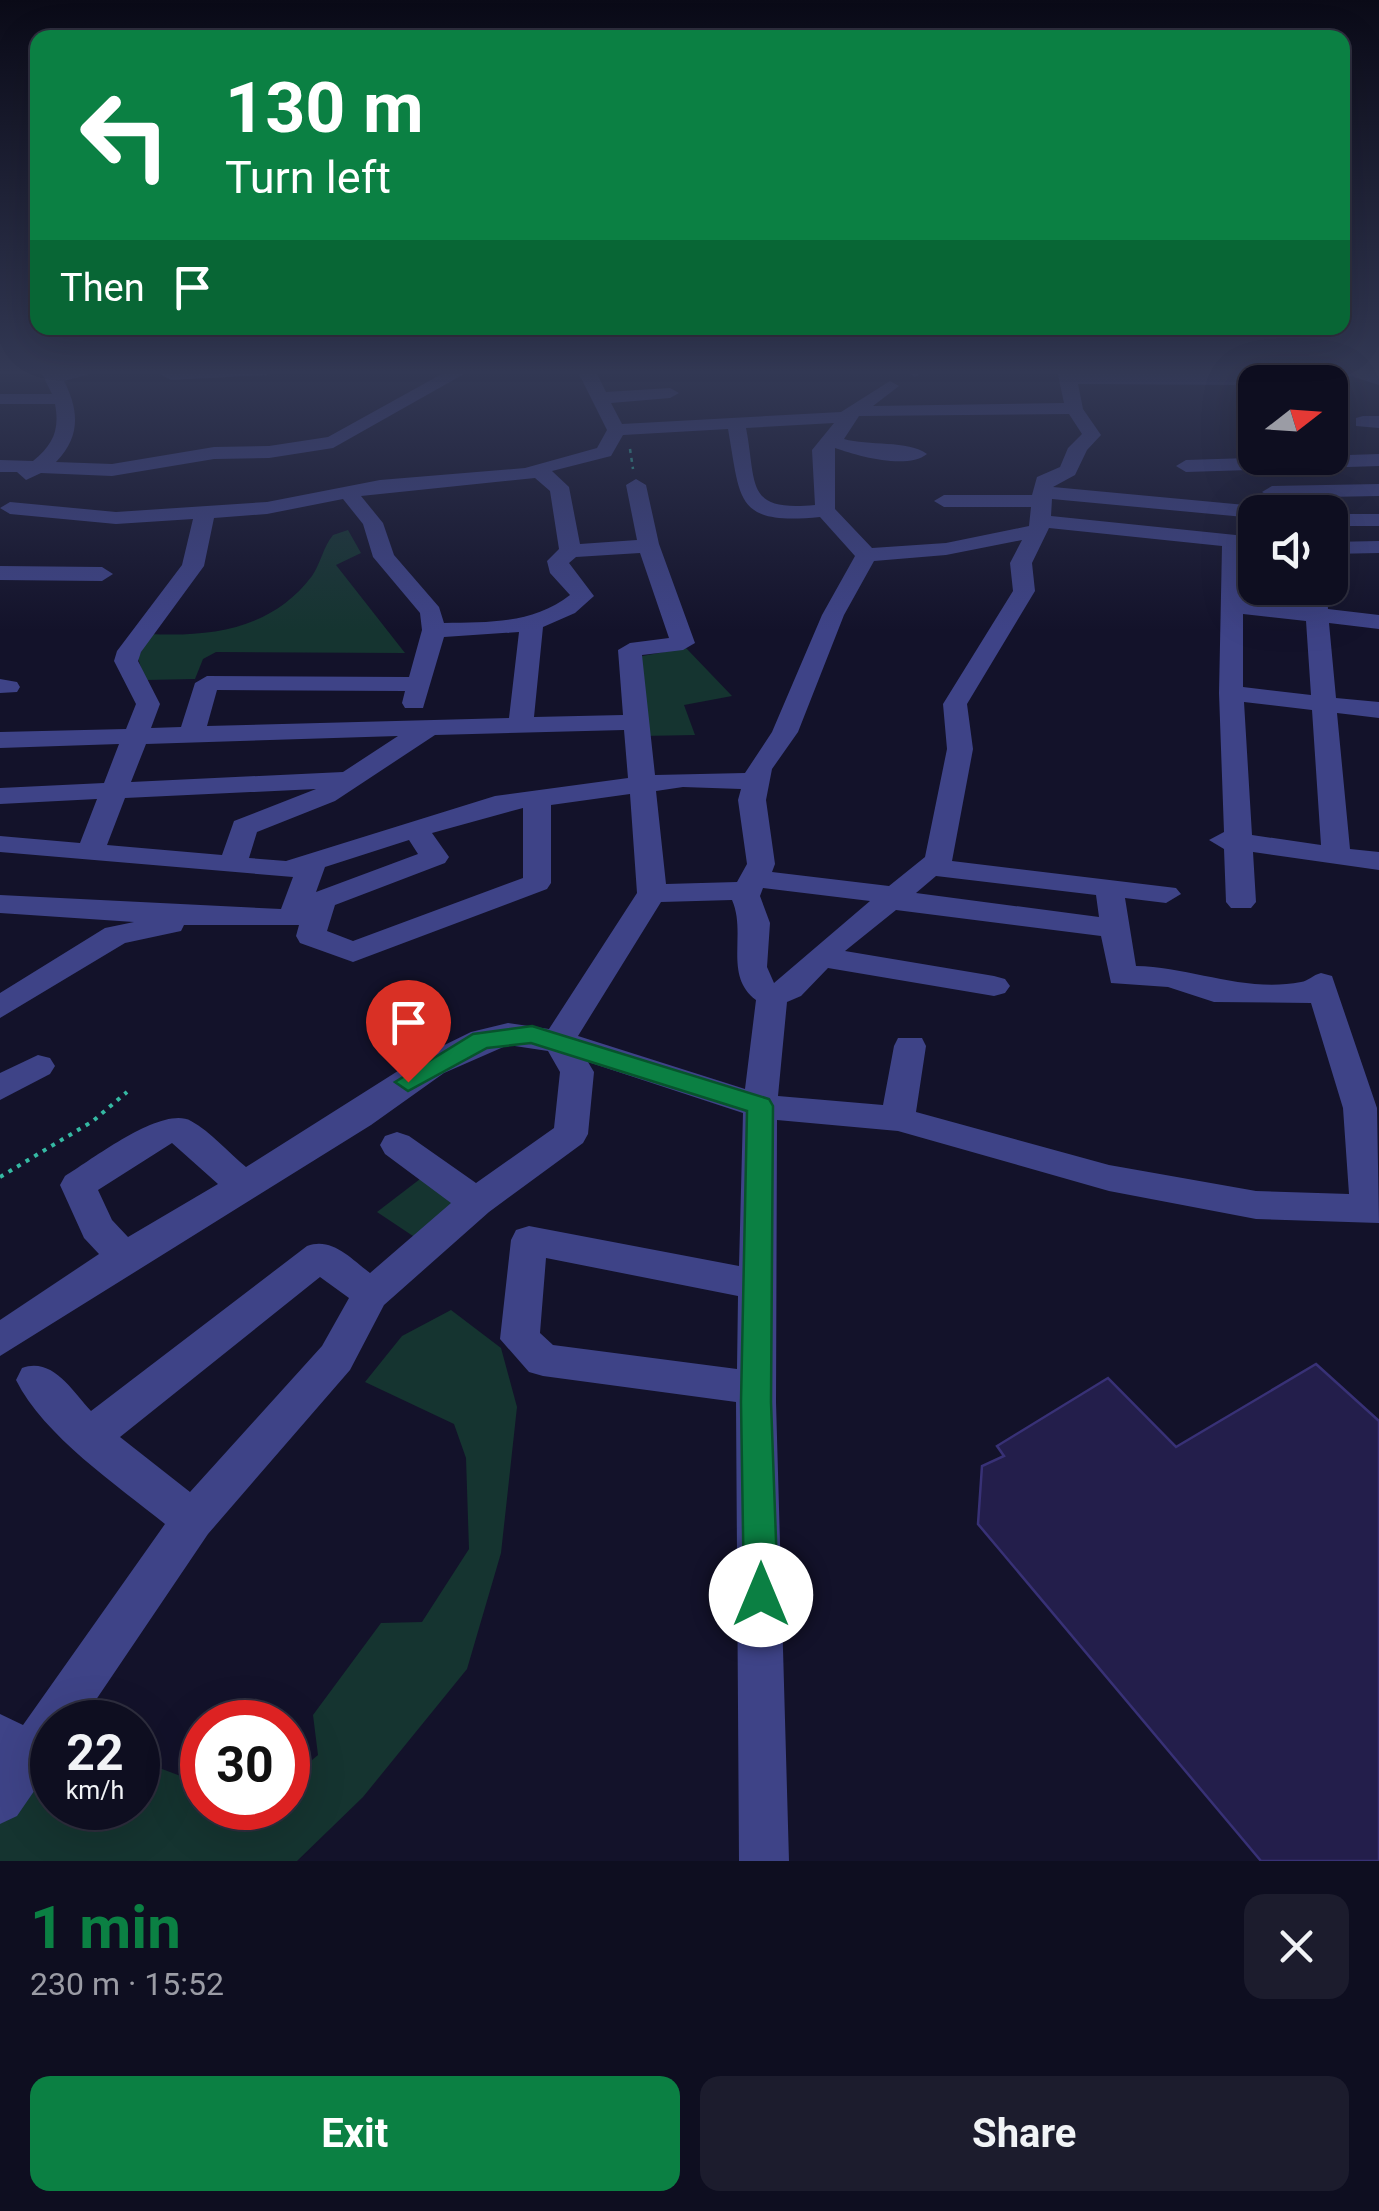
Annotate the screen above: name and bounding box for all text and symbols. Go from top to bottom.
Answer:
text: 130 m [225,67,424,149]
icon: left [60,70,190,200]
text: Turn left [225,151,391,204]
icon: arrive [165,260,220,315]
text: Then [60,266,145,310]
north arrow [1238,365,1348,475]
map controls [1238,365,1348,605]
button: sound [1238,495,1348,605]
pin [366,980,451,1083]
icon: arrive [381,995,436,1050]
position arrow [709,1543,813,1647]
speed limit sign: 30 [180,1700,310,1830]
text: 22 [66,1724,124,1782]
text: km/h [66,1776,124,1805]
text: 1 min [30,1892,181,1963]
button: close [1244,1894,1349,1999]
text: 230 m · 15:52 [30,1965,224,2003]
button: Exit [30,2076,680,2191]
button: Share [700,2076,1349,2191]

